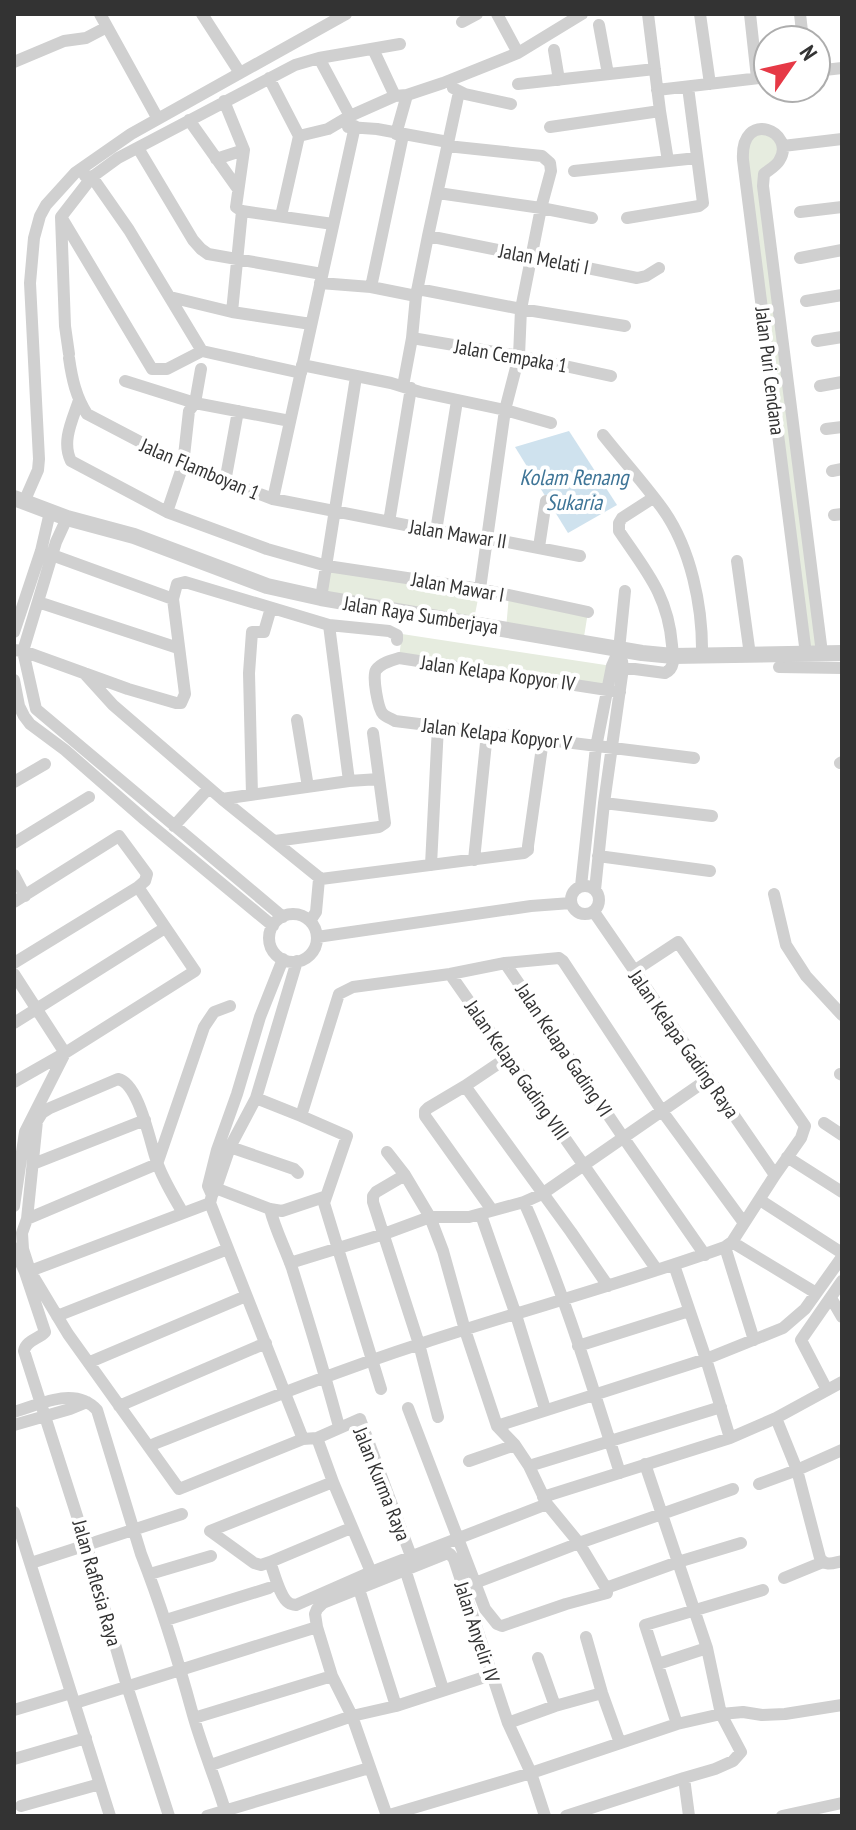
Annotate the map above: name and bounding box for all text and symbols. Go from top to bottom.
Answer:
north arrow [752,24,832,104]
text: N [794,40,824,66]
street label: Jalan Melati I [496,237,591,280]
street label: Jalan Puri Cendana [749,304,791,437]
street label: Jalan Cempaka 1 [452,333,569,379]
street label: Jalan Flamboyan 1 [135,432,264,506]
water label: Kolam Renang Sukaria [520,463,630,516]
street label: Jalan Mawar II [407,513,508,555]
street label: Jalan Mawar I [409,566,506,608]
street label: Jalan Raya Sumberjaya [341,590,500,640]
street label: Jalan Kelapa Kopyor IV [418,649,578,697]
street label: Jalan Kelapa Kopyor V [420,712,574,756]
street label: Jalan Kelapa Gading Raya [623,964,745,1123]
street label: Jalan Kelapa Gading VI [509,977,618,1122]
street label: Jalan Kelapa Gading VIII [459,994,575,1145]
street label: Jalan Kurma Raya [347,1422,417,1545]
street label: Jalan Raflesia Raya [66,1516,127,1649]
street label: Jalan Anyelir IV [448,1577,506,1686]

